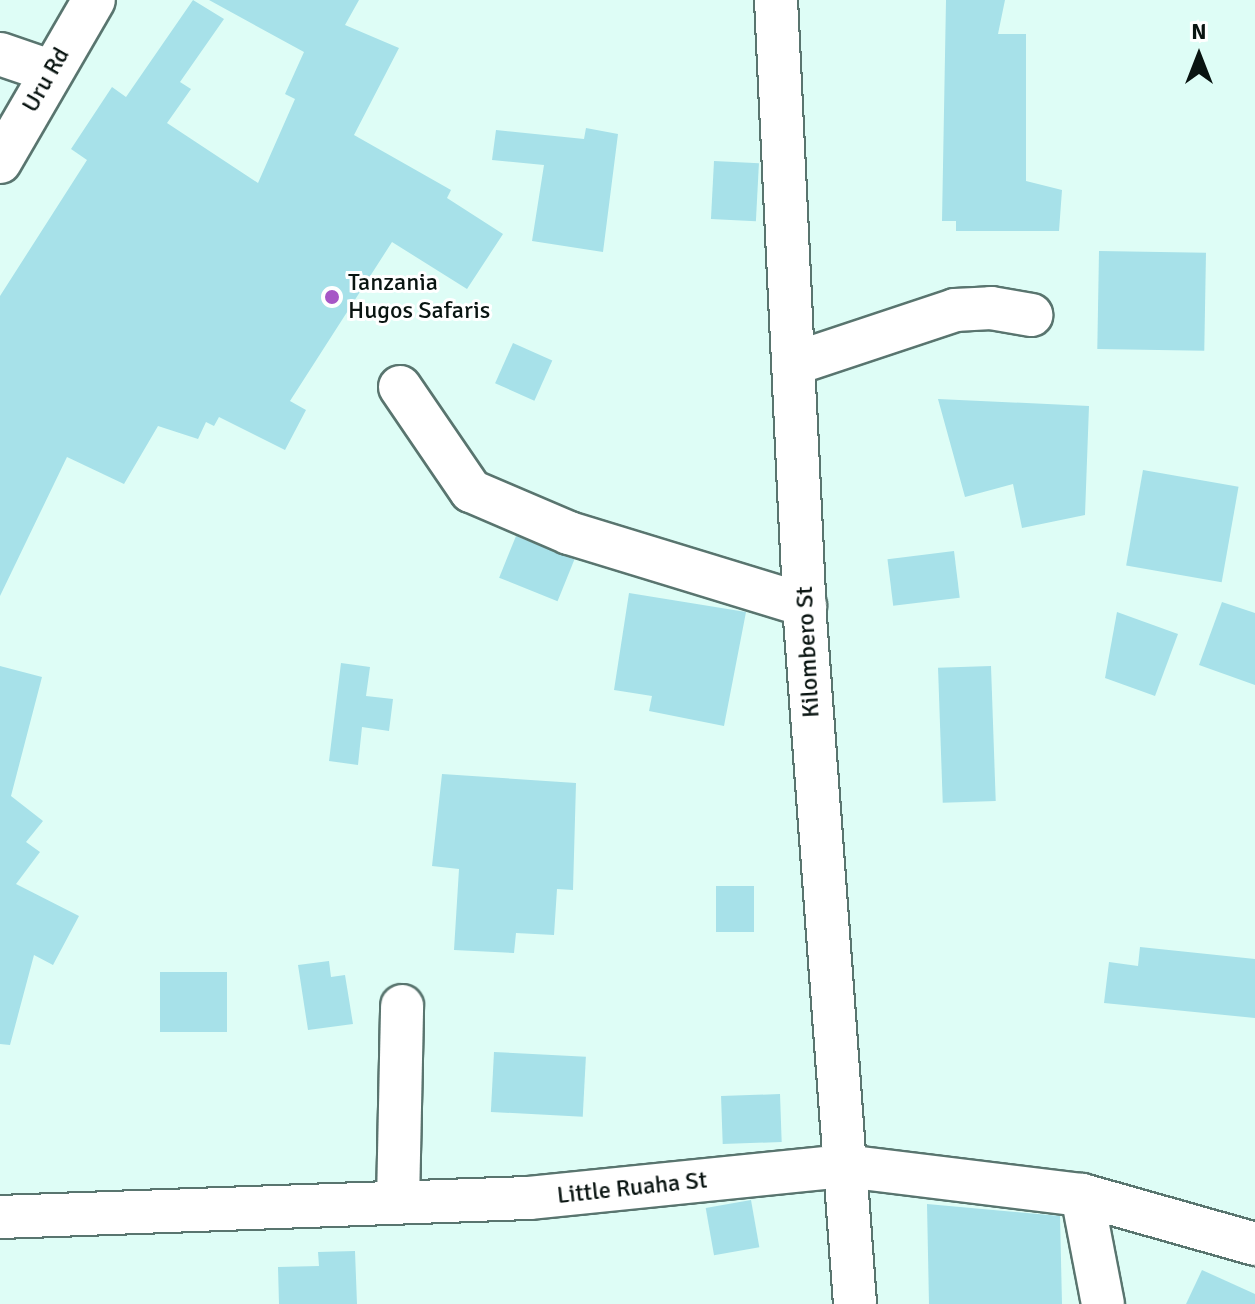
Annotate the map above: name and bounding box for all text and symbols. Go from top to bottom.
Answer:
north arrow [1159,16,1239,96]
text: N [1191,18,1207,45]
street label: Uru Rd [16,42,76,118]
place label: Tanzania Hugos Safaris [348,269,490,325]
marker: Tanzania Hugos Safaris [323,288,341,306]
street label: Kilombero St [790,585,826,719]
street label: Little Ruaha St [556,1166,708,1210]

